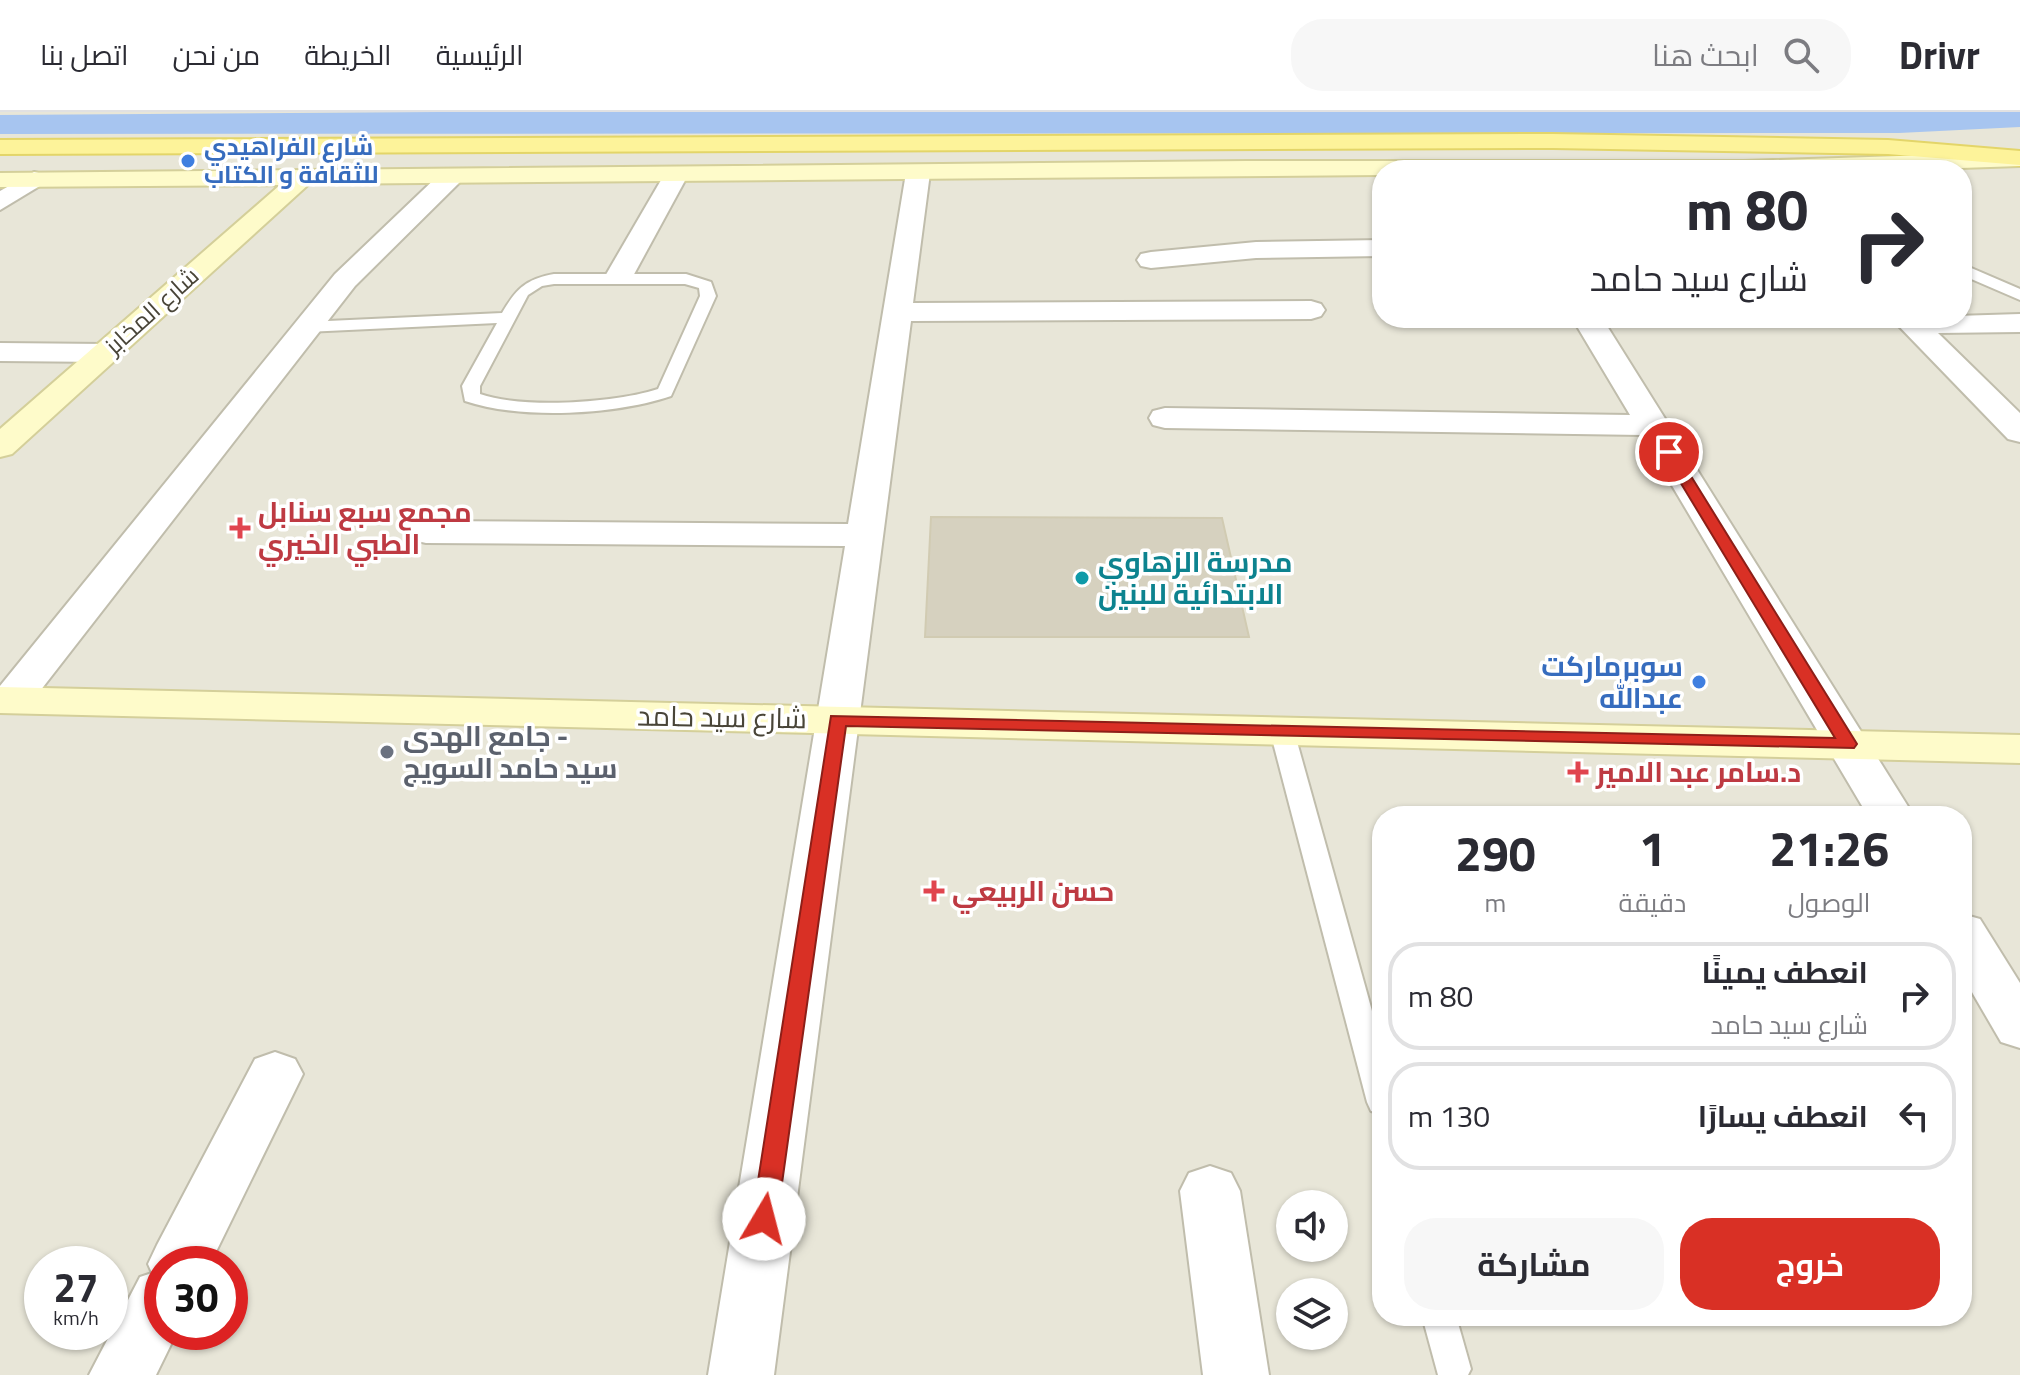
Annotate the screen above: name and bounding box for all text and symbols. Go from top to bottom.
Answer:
search box [1291,19,1851,91]
text: Drivr [1899,26,1980,84]
text: ابحث هنا [1652,32,1759,78]
text: اتصل بنا [40,33,129,76]
text: من نحن [173,33,260,76]
text: الخريطة [304,33,392,76]
text: الرئيسية [436,33,523,76]
icon: search [1779,33,1823,77]
place label: شارع الفراهيدي للثقافة و الكتاب [204,128,379,192]
marker: شارع الفراهيدي للثقافة و الكتاب [179,152,197,170]
text: 80 m [1686,167,1808,252]
icon: right [1836,192,1940,296]
text: شارع سيد حامد [1590,250,1808,305]
street label: شارع المخابز [95,258,207,364]
pin [1635,418,1703,486]
icon: arrive [1647,430,1691,474]
place label: مجمع سبع سنابل الطبي الخيري [258,490,472,567]
marker: مجمع سبع سنابل الطبي الخيري [229,517,251,539]
place label: مدرسة الزهاوي اﻻبتدائية للبنين [1098,540,1293,615]
marker: مدرسة الزهاوي اﻻبتدائية للبنين [1073,569,1091,587]
place label: سوبرماركت عبدالله [1541,644,1683,719]
marker: سوبرماركت عبدالله [1690,673,1708,691]
street label: شارع سيد حامد [637,694,807,739]
place label: جامع الهدى - سيد حامد السويج [403,714,617,789]
marker: جامع الهدى - سيد حامد السويج [378,743,396,761]
place label: د.سامر عبد الامير [1595,750,1801,793]
marker: د.سامر عبد الامير [1567,761,1589,783]
text: 1 [1639,812,1666,885]
text: 21:26 [1769,812,1889,885]
text: 290 [1455,817,1536,890]
place label: حسن الربيعي [952,869,1114,914]
marker: حسن الربيعي [923,880,945,902]
text: m [1484,883,1506,922]
text: دقيقة [1619,883,1686,922]
text: الوصول [1788,883,1871,922]
text: انعطف يمينًا [1701,949,1868,995]
text: 80 m [1408,973,1473,1019]
icon: right [1892,974,1936,1018]
text: شارع سيد حامد [1710,1005,1868,1044]
text: 130 m [1408,1093,1490,1139]
text: انعطف يسارًا [1698,1093,1868,1139]
icon: left [1892,1094,1936,1138]
position arrow [722,1177,806,1261]
map controls [1276,1190,1348,1350]
button: sound [1276,1190,1348,1262]
button: مشاركة [1404,1218,1664,1310]
button: خروج [1680,1218,1940,1310]
speed limit sign: 30 [144,1246,248,1350]
text: 27 [54,1257,98,1318]
button: layers [1276,1278,1348,1350]
text: km/h [53,1302,99,1333]

